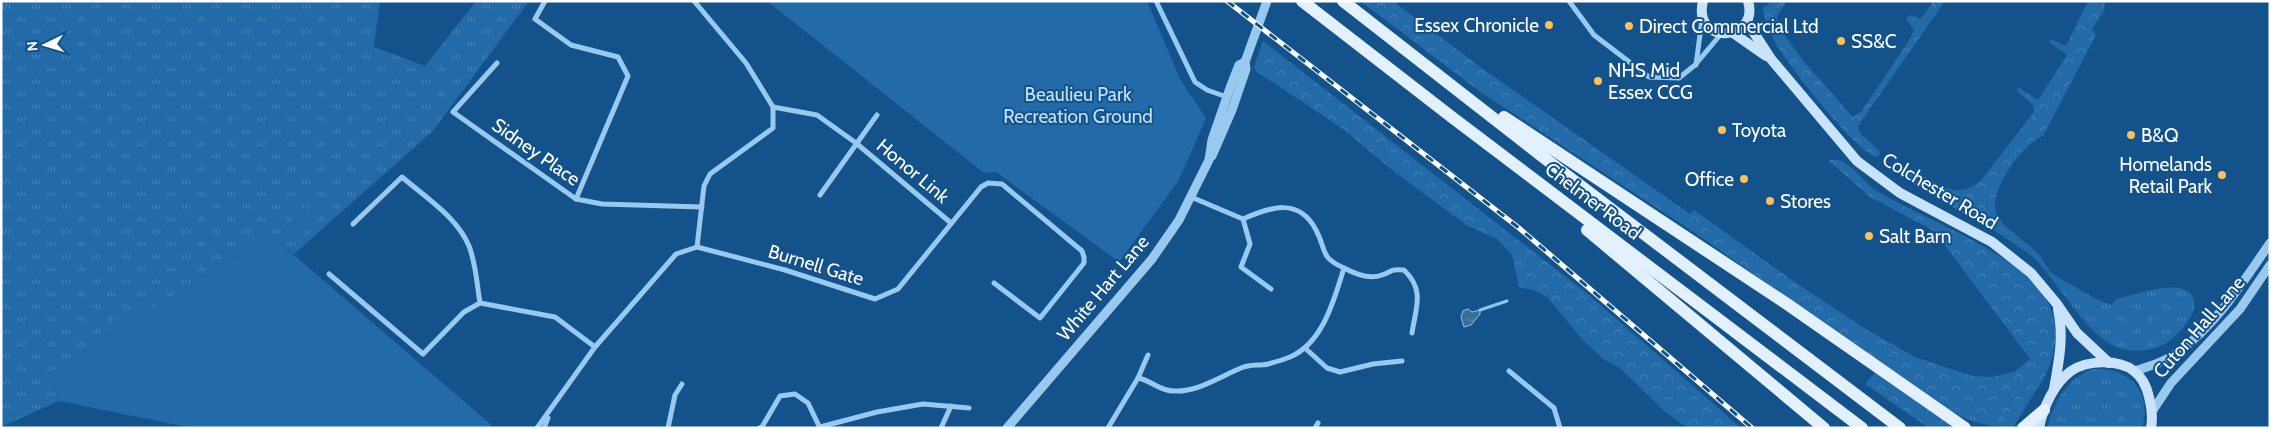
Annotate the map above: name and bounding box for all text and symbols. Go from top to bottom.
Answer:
place label: Essex Chronicle [1414,14,1539,37]
place label: Direct Commercial Ltd [1639,15,1819,38]
marker: Essex Chronicle [1543,19,1555,31]
north arrow [20,20,70,70]
marker: Direct Commercial Ltd [1623,20,1635,32]
place label: SS&C [1851,30,1897,53]
marker: SS&C [1835,35,1847,47]
text: N [23,40,41,52]
place label: NHS Mid Essex CCG [1608,59,1693,104]
marker: NHS Mid Essex CCG [1592,75,1604,87]
park label: Beaulieu Park Recreation Ground [1003,83,1153,128]
street label: Sidney Place [488,113,585,191]
place label: Toyota [1732,119,1786,142]
marker: Toyota [1716,124,1728,136]
place label: B&Q [2141,124,2179,147]
marker: B&Q [2125,129,2137,141]
street label: Honor Link [872,134,954,208]
street label: Colchester Road [1878,148,2002,234]
place label: Homelands Retail Park [2119,153,2212,198]
street label: Chelmer Road [1541,157,1645,245]
place label: Office [1685,168,1734,191]
marker: Homelands Retail Park [2216,169,2228,181]
marker: Office [1738,173,1750,185]
place label: Stores [1780,190,1831,213]
marker: Stores [1764,195,1776,207]
place label: Salt Barn [1879,225,1951,248]
street label: White Hart Lane [1052,230,1154,345]
marker: Salt Barn [1863,230,1875,242]
street label: Burnell Gate [766,240,867,290]
street label: Cuton Hall Lane [2148,271,2250,383]

